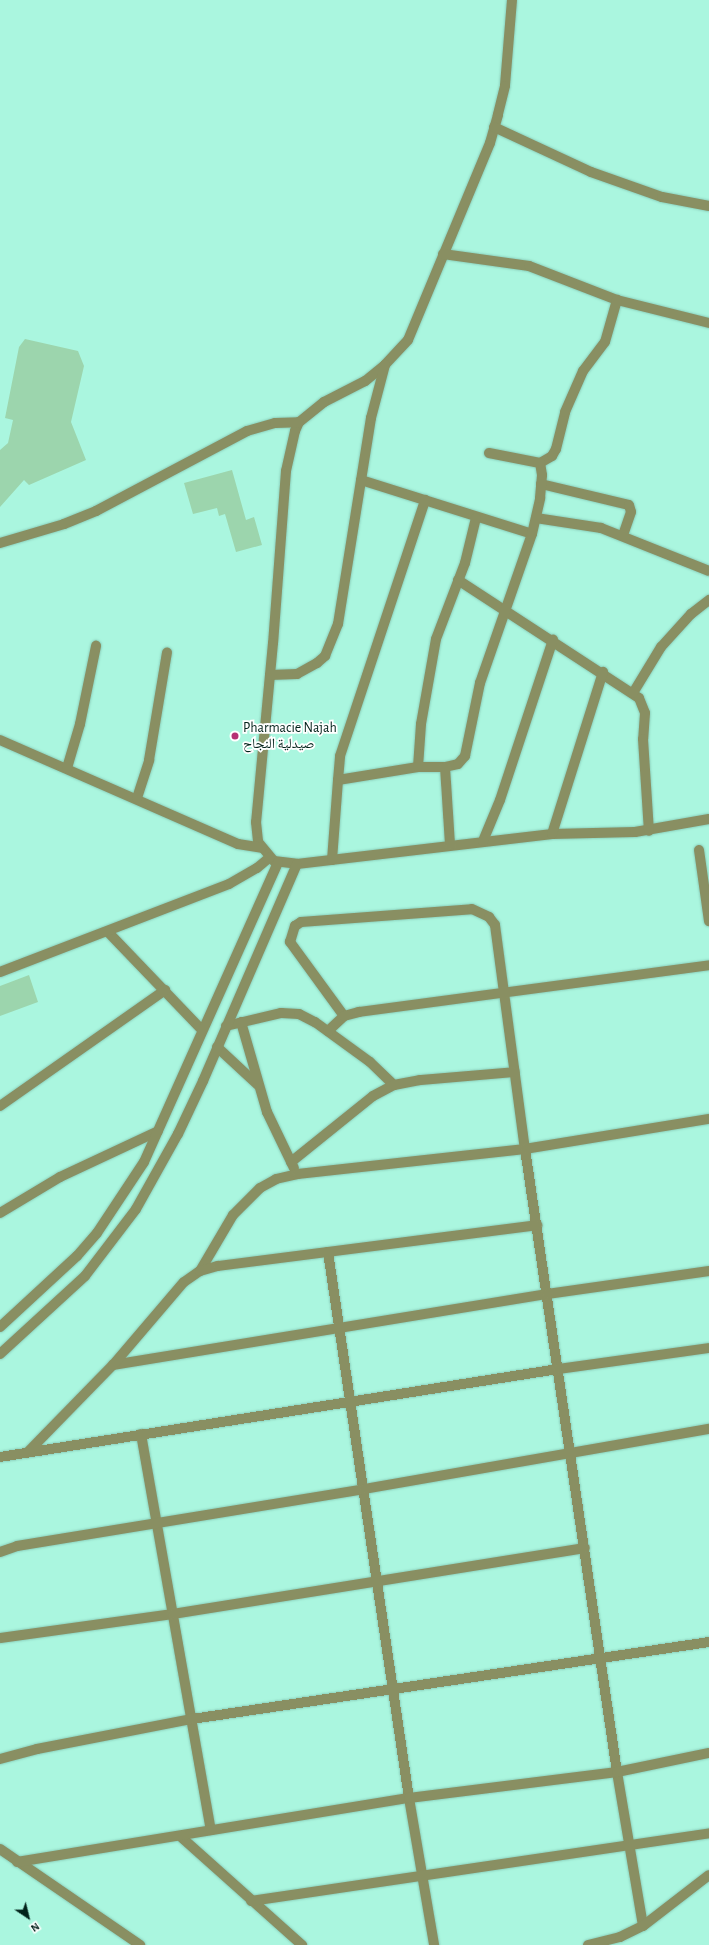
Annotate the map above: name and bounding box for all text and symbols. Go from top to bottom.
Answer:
place label: Pharmacie Najah صيدلية النجاح [243,720,337,752]
marker: Pharmacie Najah صيدلية النجاح [230,731,240,741]
north arrow [8,1897,48,1937]
text: N [29,1921,41,1934]

